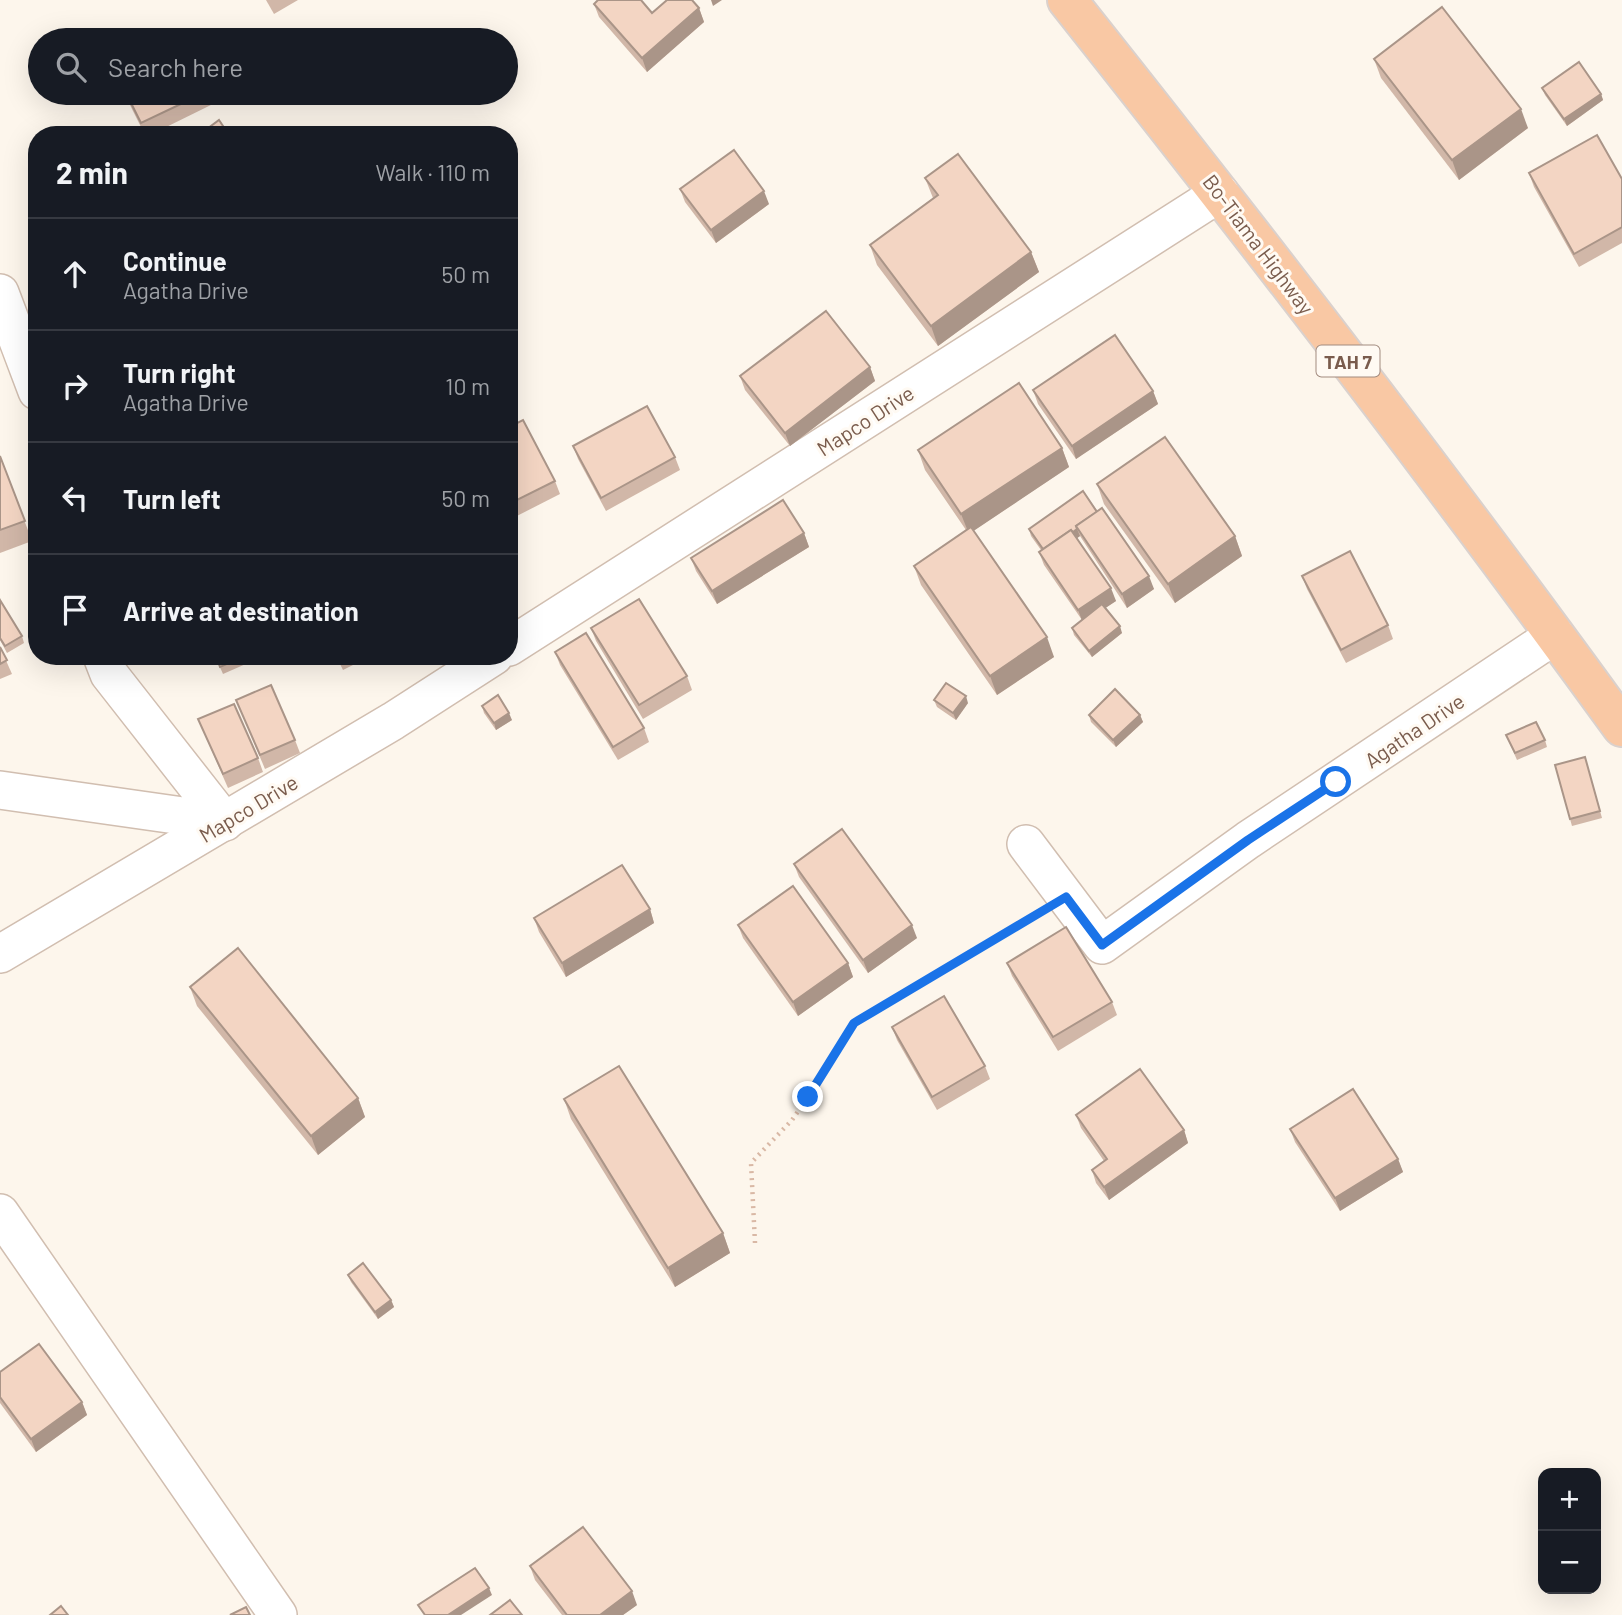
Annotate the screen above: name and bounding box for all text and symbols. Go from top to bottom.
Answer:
search box [28,28,518,105]
icon: search [52,48,90,86]
text: Search here [108,51,243,82]
text: 2 min [56,154,128,190]
text: Walk · 110 m [376,158,490,186]
street label: Bo-Tiama Highway [1198,169,1320,319]
text: Continue [123,245,227,276]
icon: ahead [56,255,94,293]
text: 50 m [442,260,490,288]
text: Agatha Drive [123,276,249,304]
road number: TAH 7 [1316,346,1380,376]
text: Turn right [123,357,236,388]
icon: right [56,367,94,405]
text: 10 m [445,372,490,400]
street label: Mapco Drive [812,379,918,461]
text: Agatha Drive [123,388,249,416]
icon: left [56,479,94,517]
text: Turn left [123,483,221,514]
text: 50 m [442,484,490,512]
icon: arrive [56,591,94,629]
text: Arrive at destination [123,595,359,626]
street label: Agatha Drive [1359,688,1469,772]
route start [1320,766,1351,797]
street label: Mapco Drive [194,769,302,847]
route end [792,1081,823,1112]
map controls [1538,1468,1601,1594]
button: + [1538,1468,1601,1531]
button: − [1538,1531,1601,1594]

